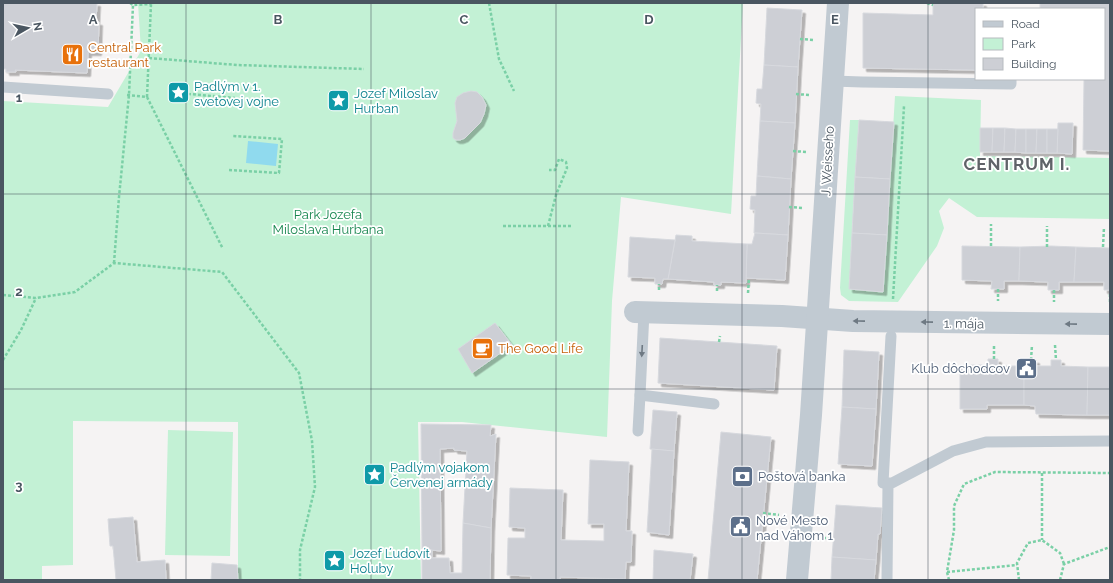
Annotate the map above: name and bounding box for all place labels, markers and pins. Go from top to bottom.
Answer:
place label: Central Park restaurant [88,40,161,70]
restaurant icon: Central Park restaurant [59,41,85,67]
place label: Padlým v 1. svetovej vojne [194,79,279,109]
place icon: Padlým v 1. svetovej vojne [165,80,191,106]
place label: Jozef Miloslav Hurban [354,86,438,116]
place icon: Jozef Miloslav Hurban [326,87,352,113]
cafe icon: The Good Life [469,335,495,361]
place label: The Good Life [498,341,583,356]
public building icon: Klub dôchodcov [1013,355,1039,381]
place label: Klub dôchodcov [911,361,1010,376]
place label: Padlým vojakom Červenej armády [390,460,493,490]
place icon: Padlým vojakom Červenej armády [362,461,388,487]
bank icon: Poštová banka [729,463,755,489]
place label: Poštová banka [758,469,846,484]
place label: Nové Mesto nad Váhom 1 [756,513,833,543]
public building icon: Nové Mesto nad Váhom 1 [727,514,753,540]
place label: Jozef Ľudovít Holuby [350,546,430,576]
place icon: Jozef Ľudovít Holuby [322,547,348,573]

